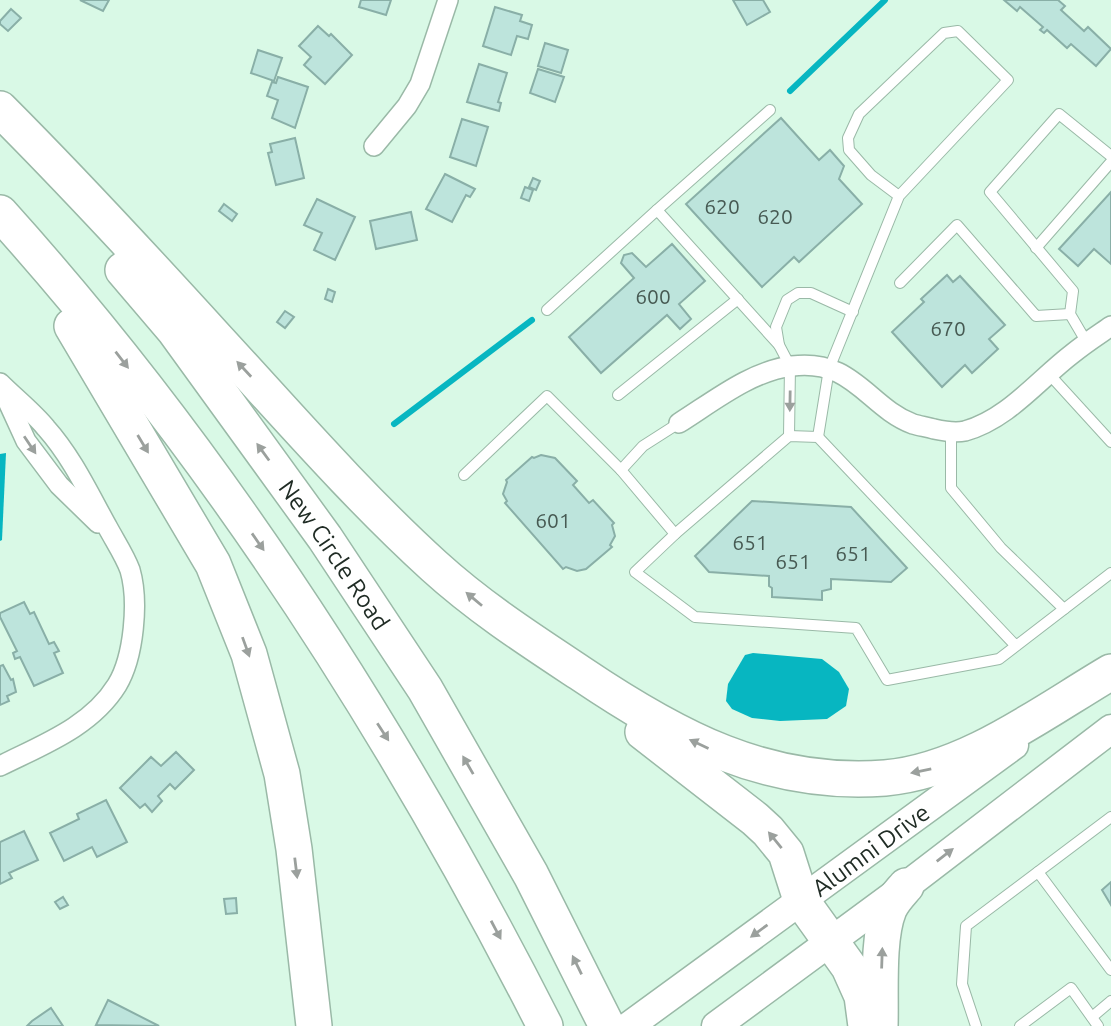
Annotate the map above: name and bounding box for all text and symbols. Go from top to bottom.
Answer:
house number: 620 [704,194,740,218]
house number: 620 [757,204,793,228]
house number: 600 [635,284,671,308]
house number: 670 [930,316,966,340]
one-way arrow [115,350,130,368]
one-way arrow [237,361,253,378]
one-way arrow [784,390,795,412]
one-way arrow [137,435,150,454]
one-way arrow [23,436,36,455]
one-way arrow [256,443,270,461]
street label: New Circle Road [274,474,395,635]
house number: 601 [535,508,571,532]
house number: 651 [732,530,768,554]
one-way arrow [251,533,265,551]
house number: 651 [835,541,871,565]
house number: 651 [775,549,811,573]
one-way arrow [465,592,482,607]
one-way arrow [241,636,252,657]
one-way arrow [377,722,390,742]
one-way arrow [689,738,709,750]
one-way arrow [462,755,474,775]
one-way arrow [910,765,932,776]
street label: Alumni Drive [807,798,934,901]
one-way arrow [768,832,783,850]
one-way arrow [935,847,953,862]
one-way arrow [291,857,302,879]
one-way arrow [490,920,502,940]
one-way arrow [750,924,768,938]
one-way arrow [876,947,888,969]
one-way arrow [571,955,583,975]

